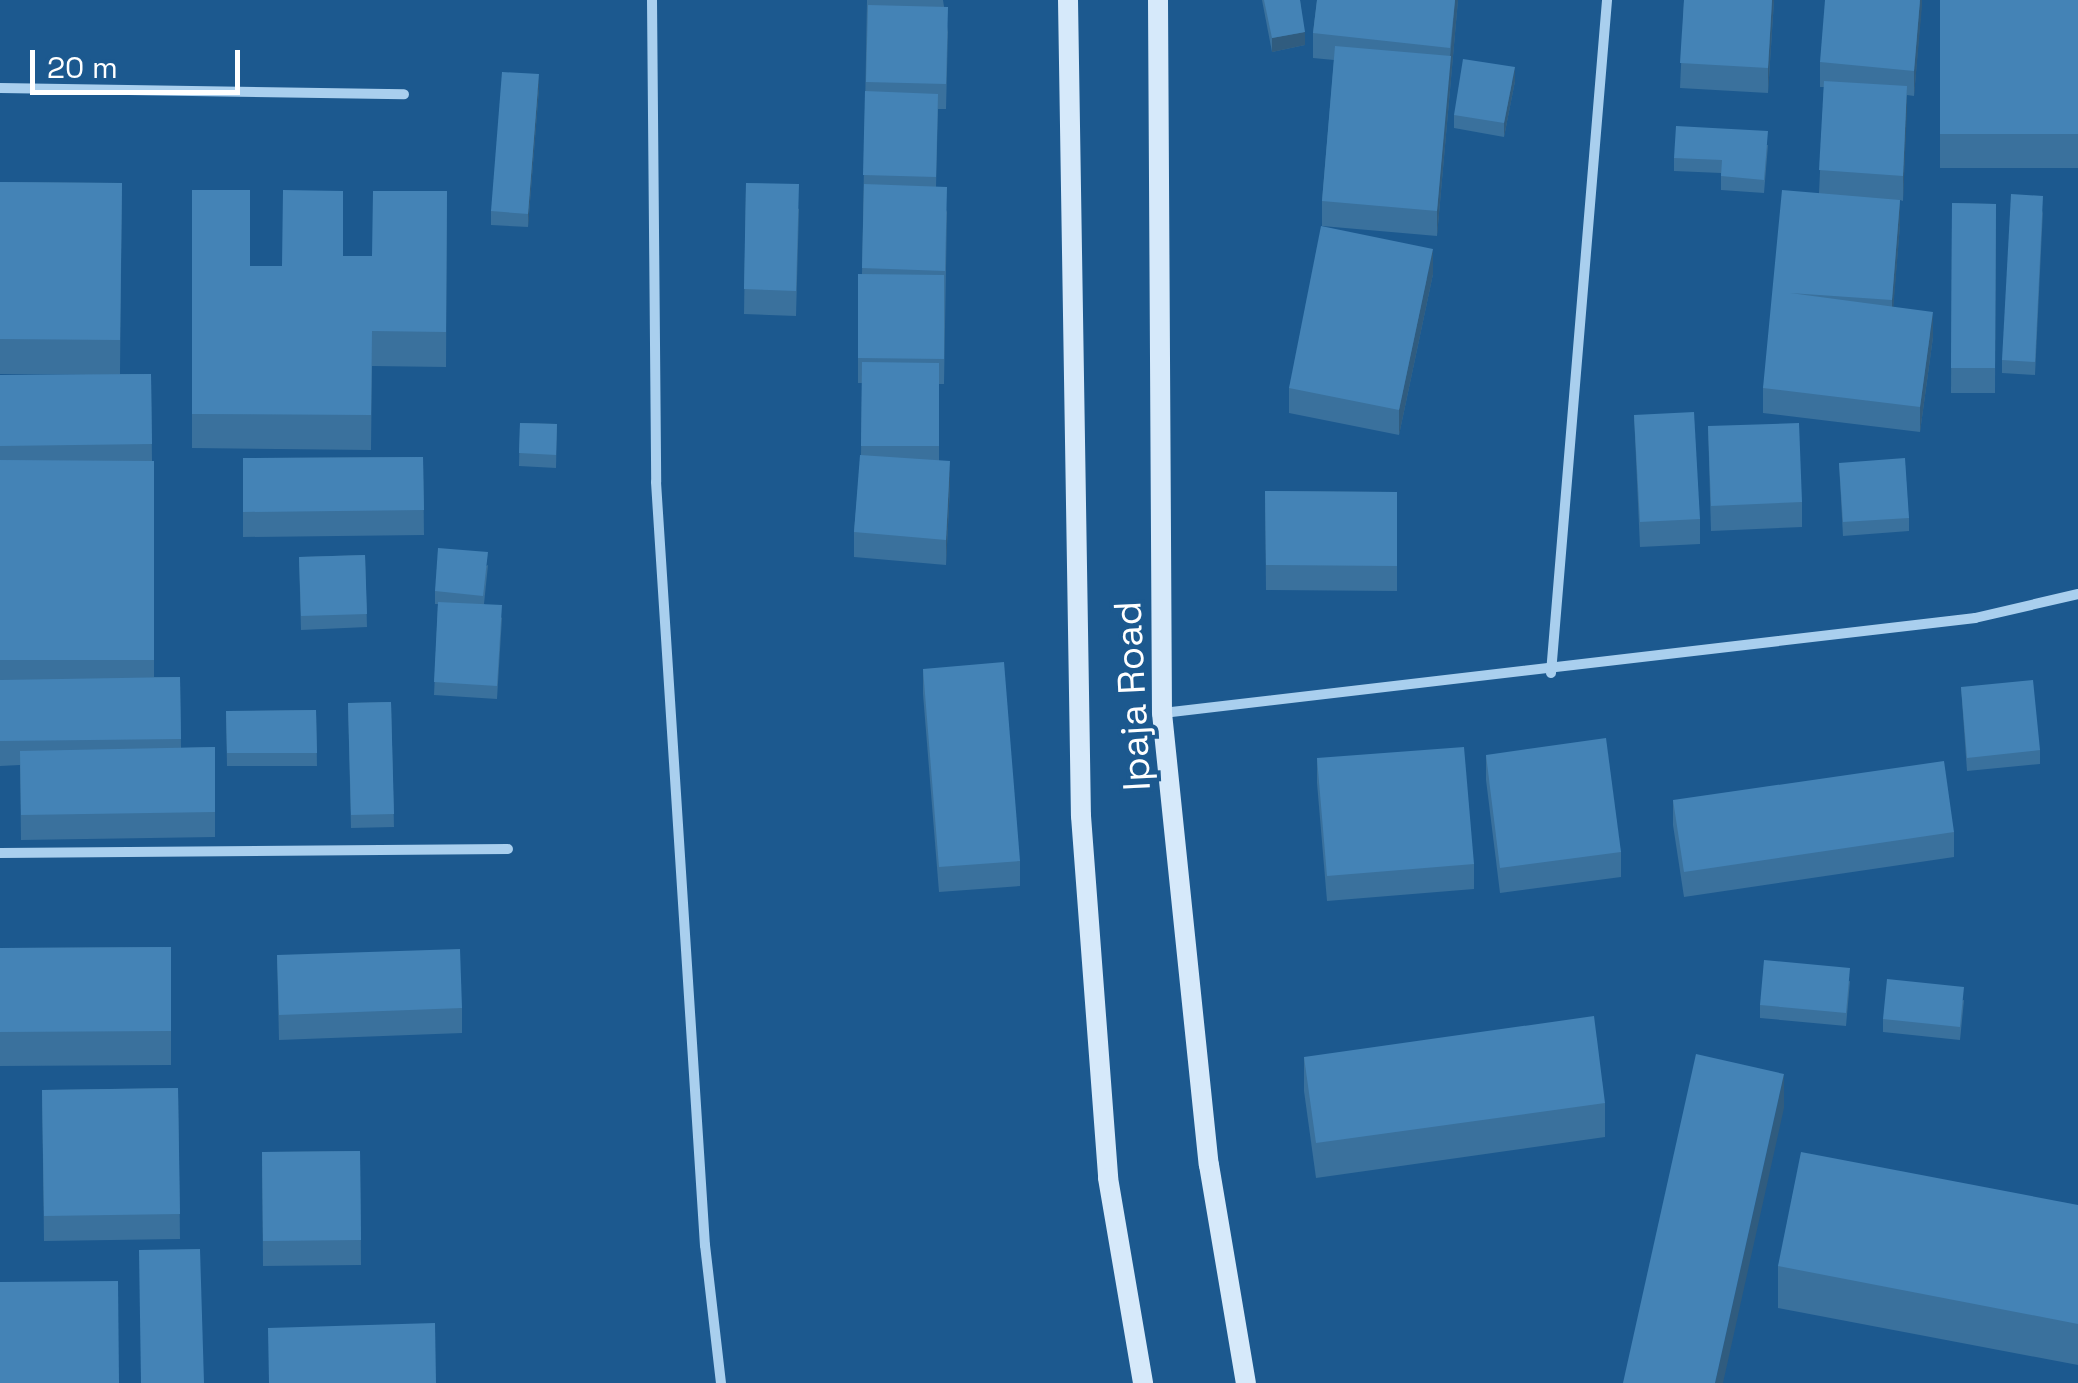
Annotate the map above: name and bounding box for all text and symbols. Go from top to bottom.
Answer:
scale bar [35,30,245,92]
text: 20 m [47,48,118,87]
street label: Ipaja Road [1105,600,1161,792]

